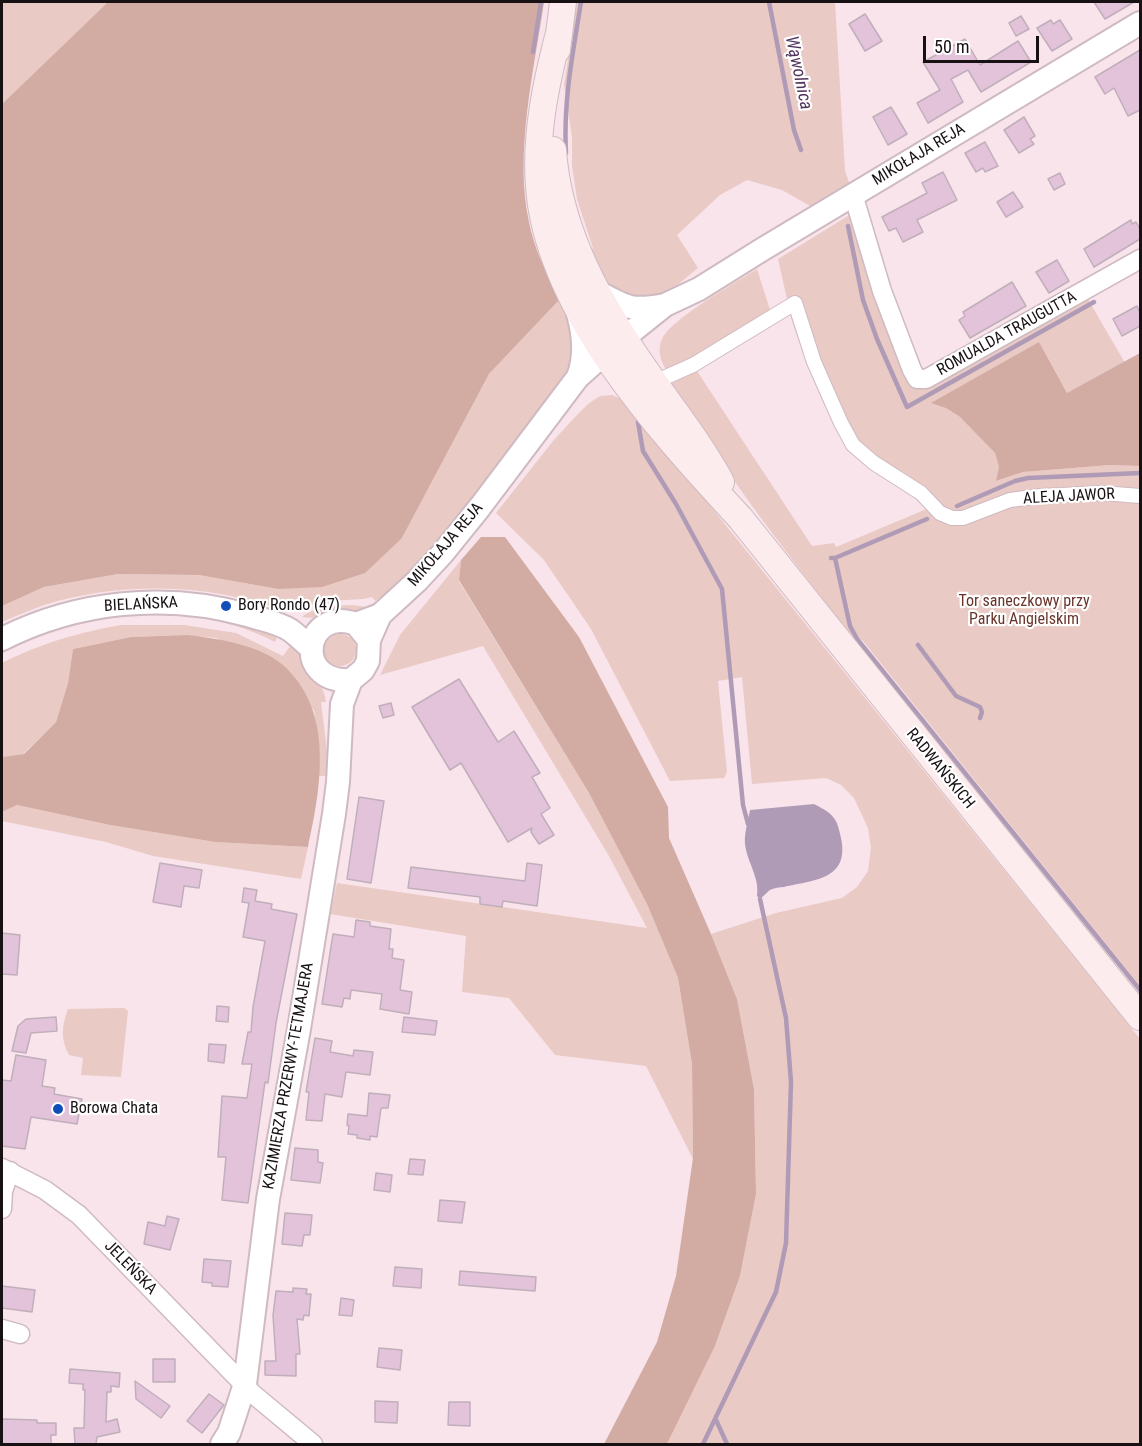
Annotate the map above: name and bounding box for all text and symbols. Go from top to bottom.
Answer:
scale bar [926,24,1042,62]
water label: Wąwolnica [780,34,816,112]
text: 50 m [934,36,969,57]
street label: MIKOŁAJA REJA [869,120,969,190]
street label: ROMUALDA TRAUGUTTA [934,288,1080,380]
street label: ALEJA JAWOR [1023,485,1115,509]
street label: MIKOŁAJA REJA [404,499,488,591]
park label: Tor saneczkowy przy Parku Angielskim [958,592,1090,630]
street label: BIELAŃSKA [104,593,178,617]
place label: Bory Rondo (47) [238,596,340,616]
marker: Bory Rondo (47) [219,599,233,613]
street label: RADWAŃSKICH [902,725,978,813]
street label: KAZIMIERZA PRZERWY-TETMAJERA [260,961,318,1191]
place label: Borowa Chata [70,1099,158,1119]
marker: Borowa Chata [51,1102,65,1116]
street label: JELEŃSKA [100,1237,160,1299]

